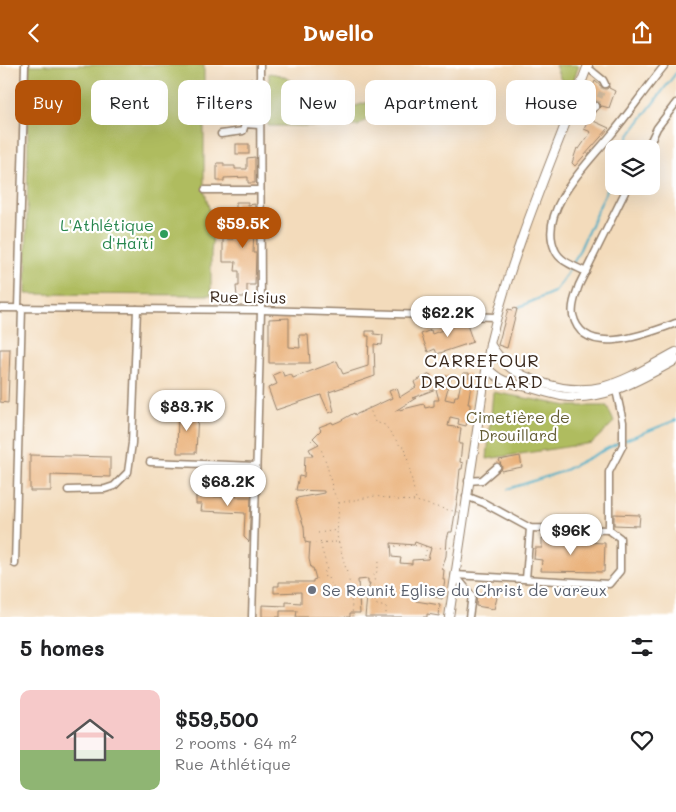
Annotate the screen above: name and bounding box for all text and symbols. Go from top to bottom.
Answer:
text: Dwello [302,18,374,47]
icon: back [20,19,48,47]
icon: share [628,19,656,47]
chip: Buy [15,80,81,125]
chip: Rent [91,80,168,125]
chip: Filters [178,80,271,125]
chip: New [281,80,355,125]
chip: Apartment [365,80,496,125]
chip: House [506,80,596,125]
map controls [605,140,660,195]
button: layers [605,140,660,195]
pin: $59.5K [202,207,284,249]
text: $59.5K [216,212,270,233]
place label: L'Athlétique d'Haïti [60,214,154,253]
marker: L'Athlétique d'Haïti [158,228,170,240]
street label: Rue Lisius [210,285,286,308]
pin: $62.2K [407,295,489,338]
text: $62.2K [422,301,474,322]
district label: CARREFOUR DROUILLARD [420,348,544,393]
pin: $83.7K [146,389,228,432]
text: $83.7K [160,395,214,416]
park label: Cimetière de Drouillard [466,406,570,445]
pin: $68.2K [187,465,269,507]
text: $68.2K [201,470,255,491]
pin: $96K [541,513,601,556]
text: $96K [551,519,591,540]
place label: Se Reunit Eglise du Christ de vareux [322,579,607,600]
marker: Se Reunit Eglise du Christ de vareux [306,584,318,596]
icon: filters [628,633,656,661]
text: 5 homes [20,634,105,661]
text: $59,500 [175,705,259,732]
icon: home [60,710,120,770]
icon: heart [628,726,656,754]
text: 2 rooms · 64 m² [175,732,297,753]
text: Rue Athlétique [175,753,291,774]

